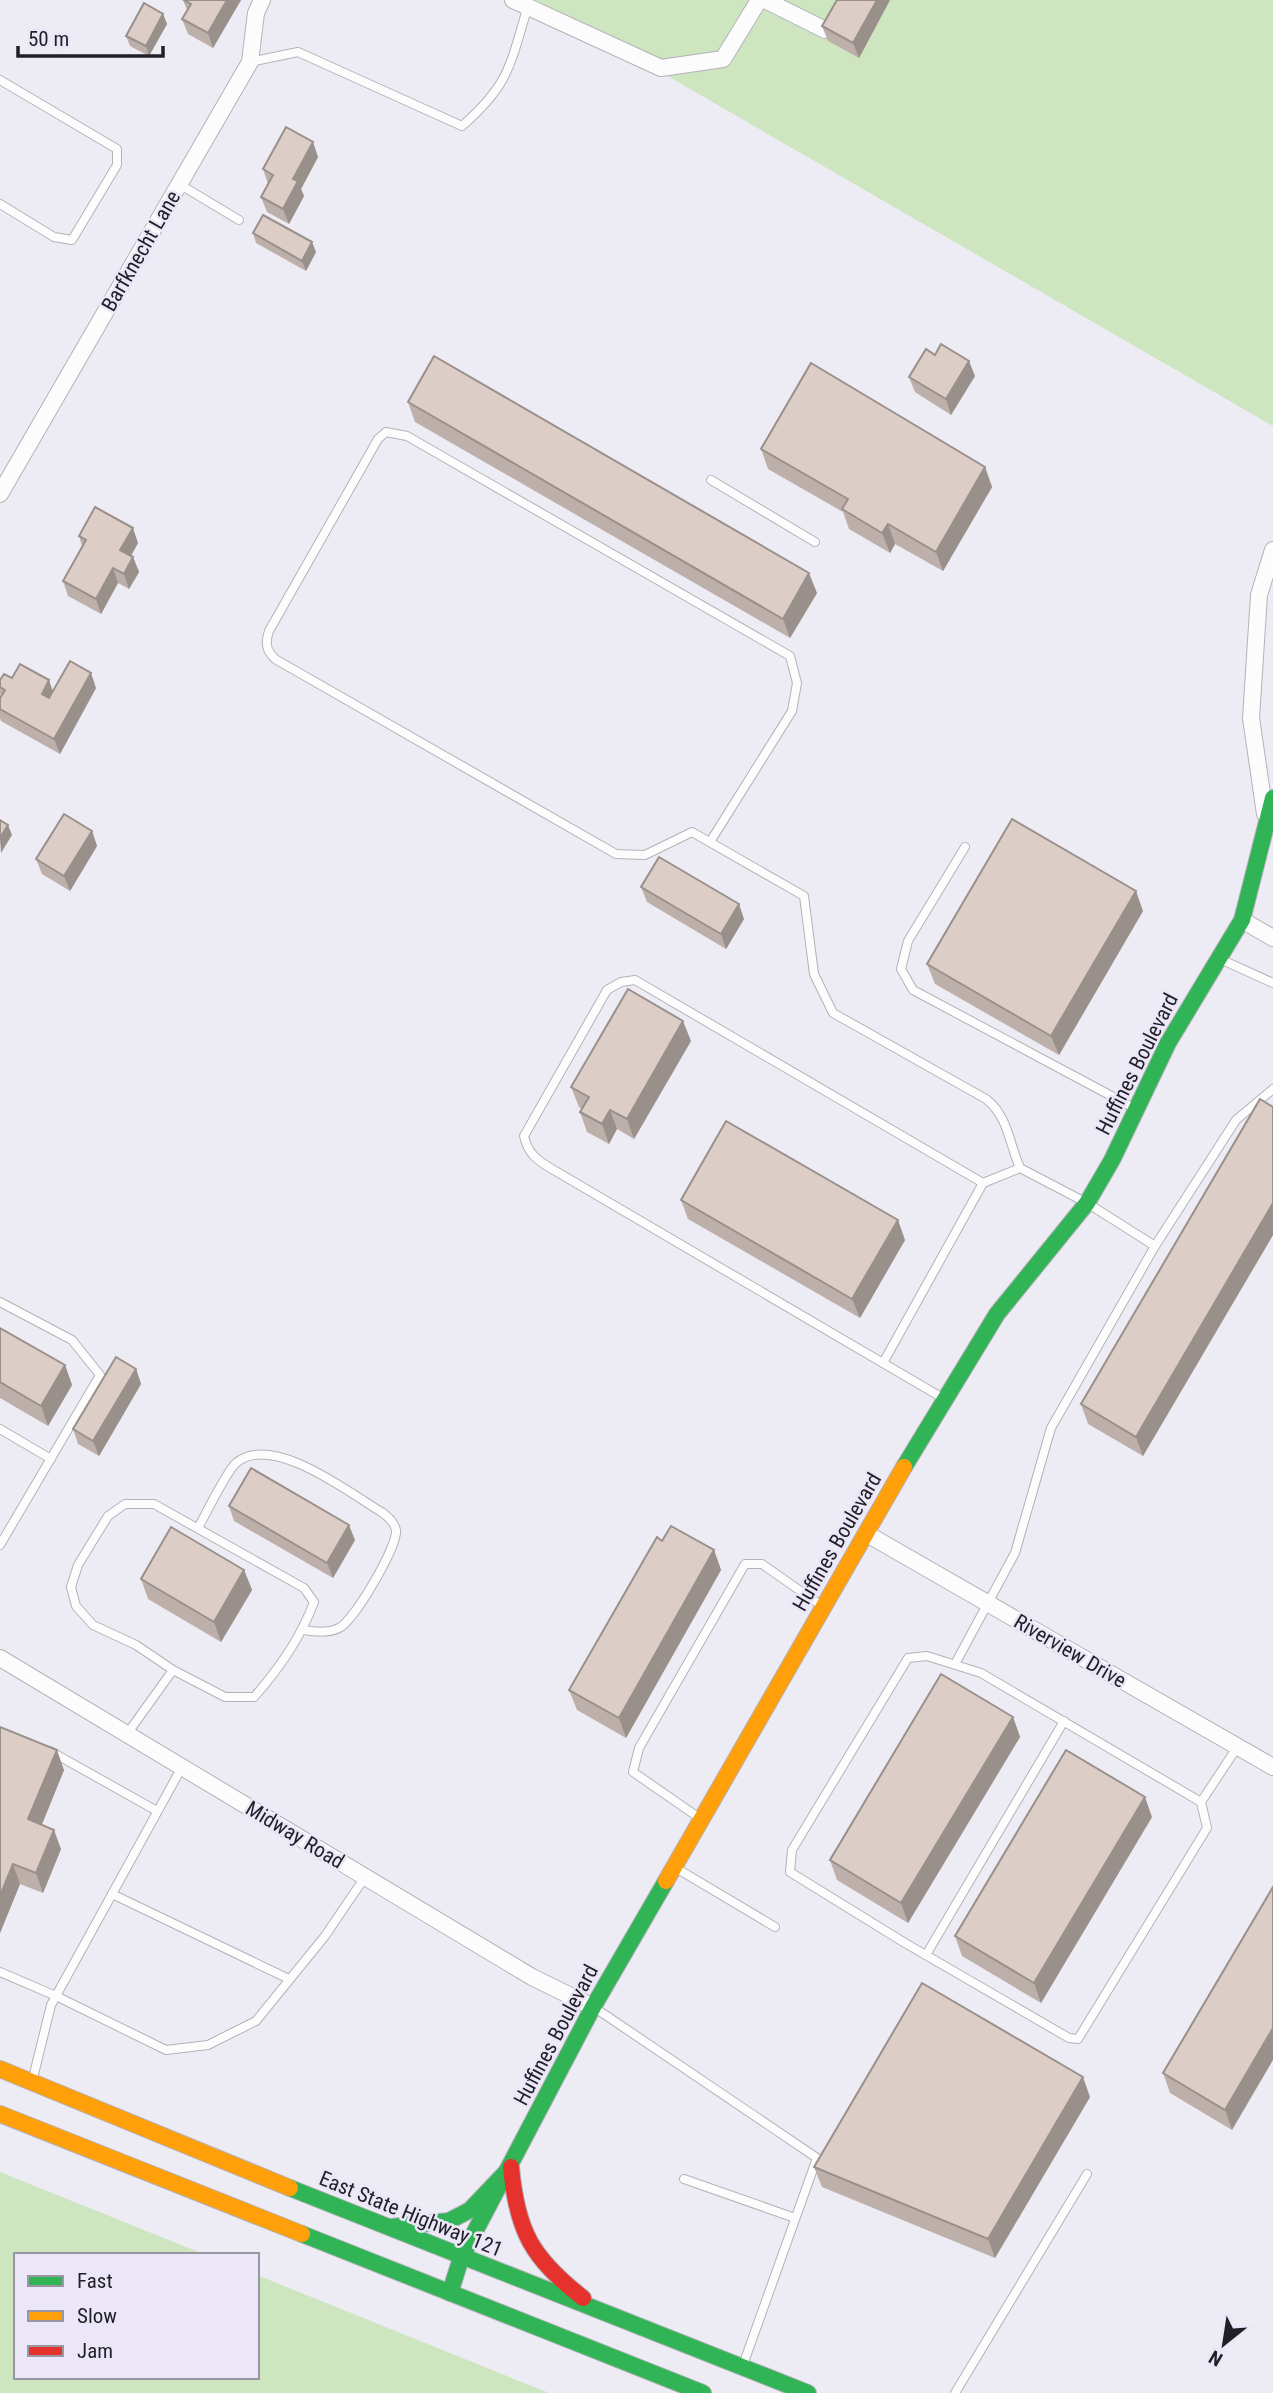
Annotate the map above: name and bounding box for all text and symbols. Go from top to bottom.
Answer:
scale bar [18,14,163,58]
text: 50 m [28,27,69,51]
street label: Barfknecht Lane [97,186,185,316]
street label: Huffines Boulevard [1091,989,1183,1139]
street label: Huffines Boulevard [788,1469,886,1615]
street label: Riverview Drive [1010,1609,1130,1693]
street label: Midway Road [242,1796,348,1874]
street label: Huffines Boulevard [509,1961,603,2109]
street label: East State Highway 121 [316,2166,506,2262]
legend [14,2253,259,2379]
text: Fast [77,2269,113,2293]
text: Slow [77,2304,117,2328]
north arrow [1189,2309,1259,2379]
text: Jam [77,2339,113,2363]
text: N [1205,2345,1227,2371]

